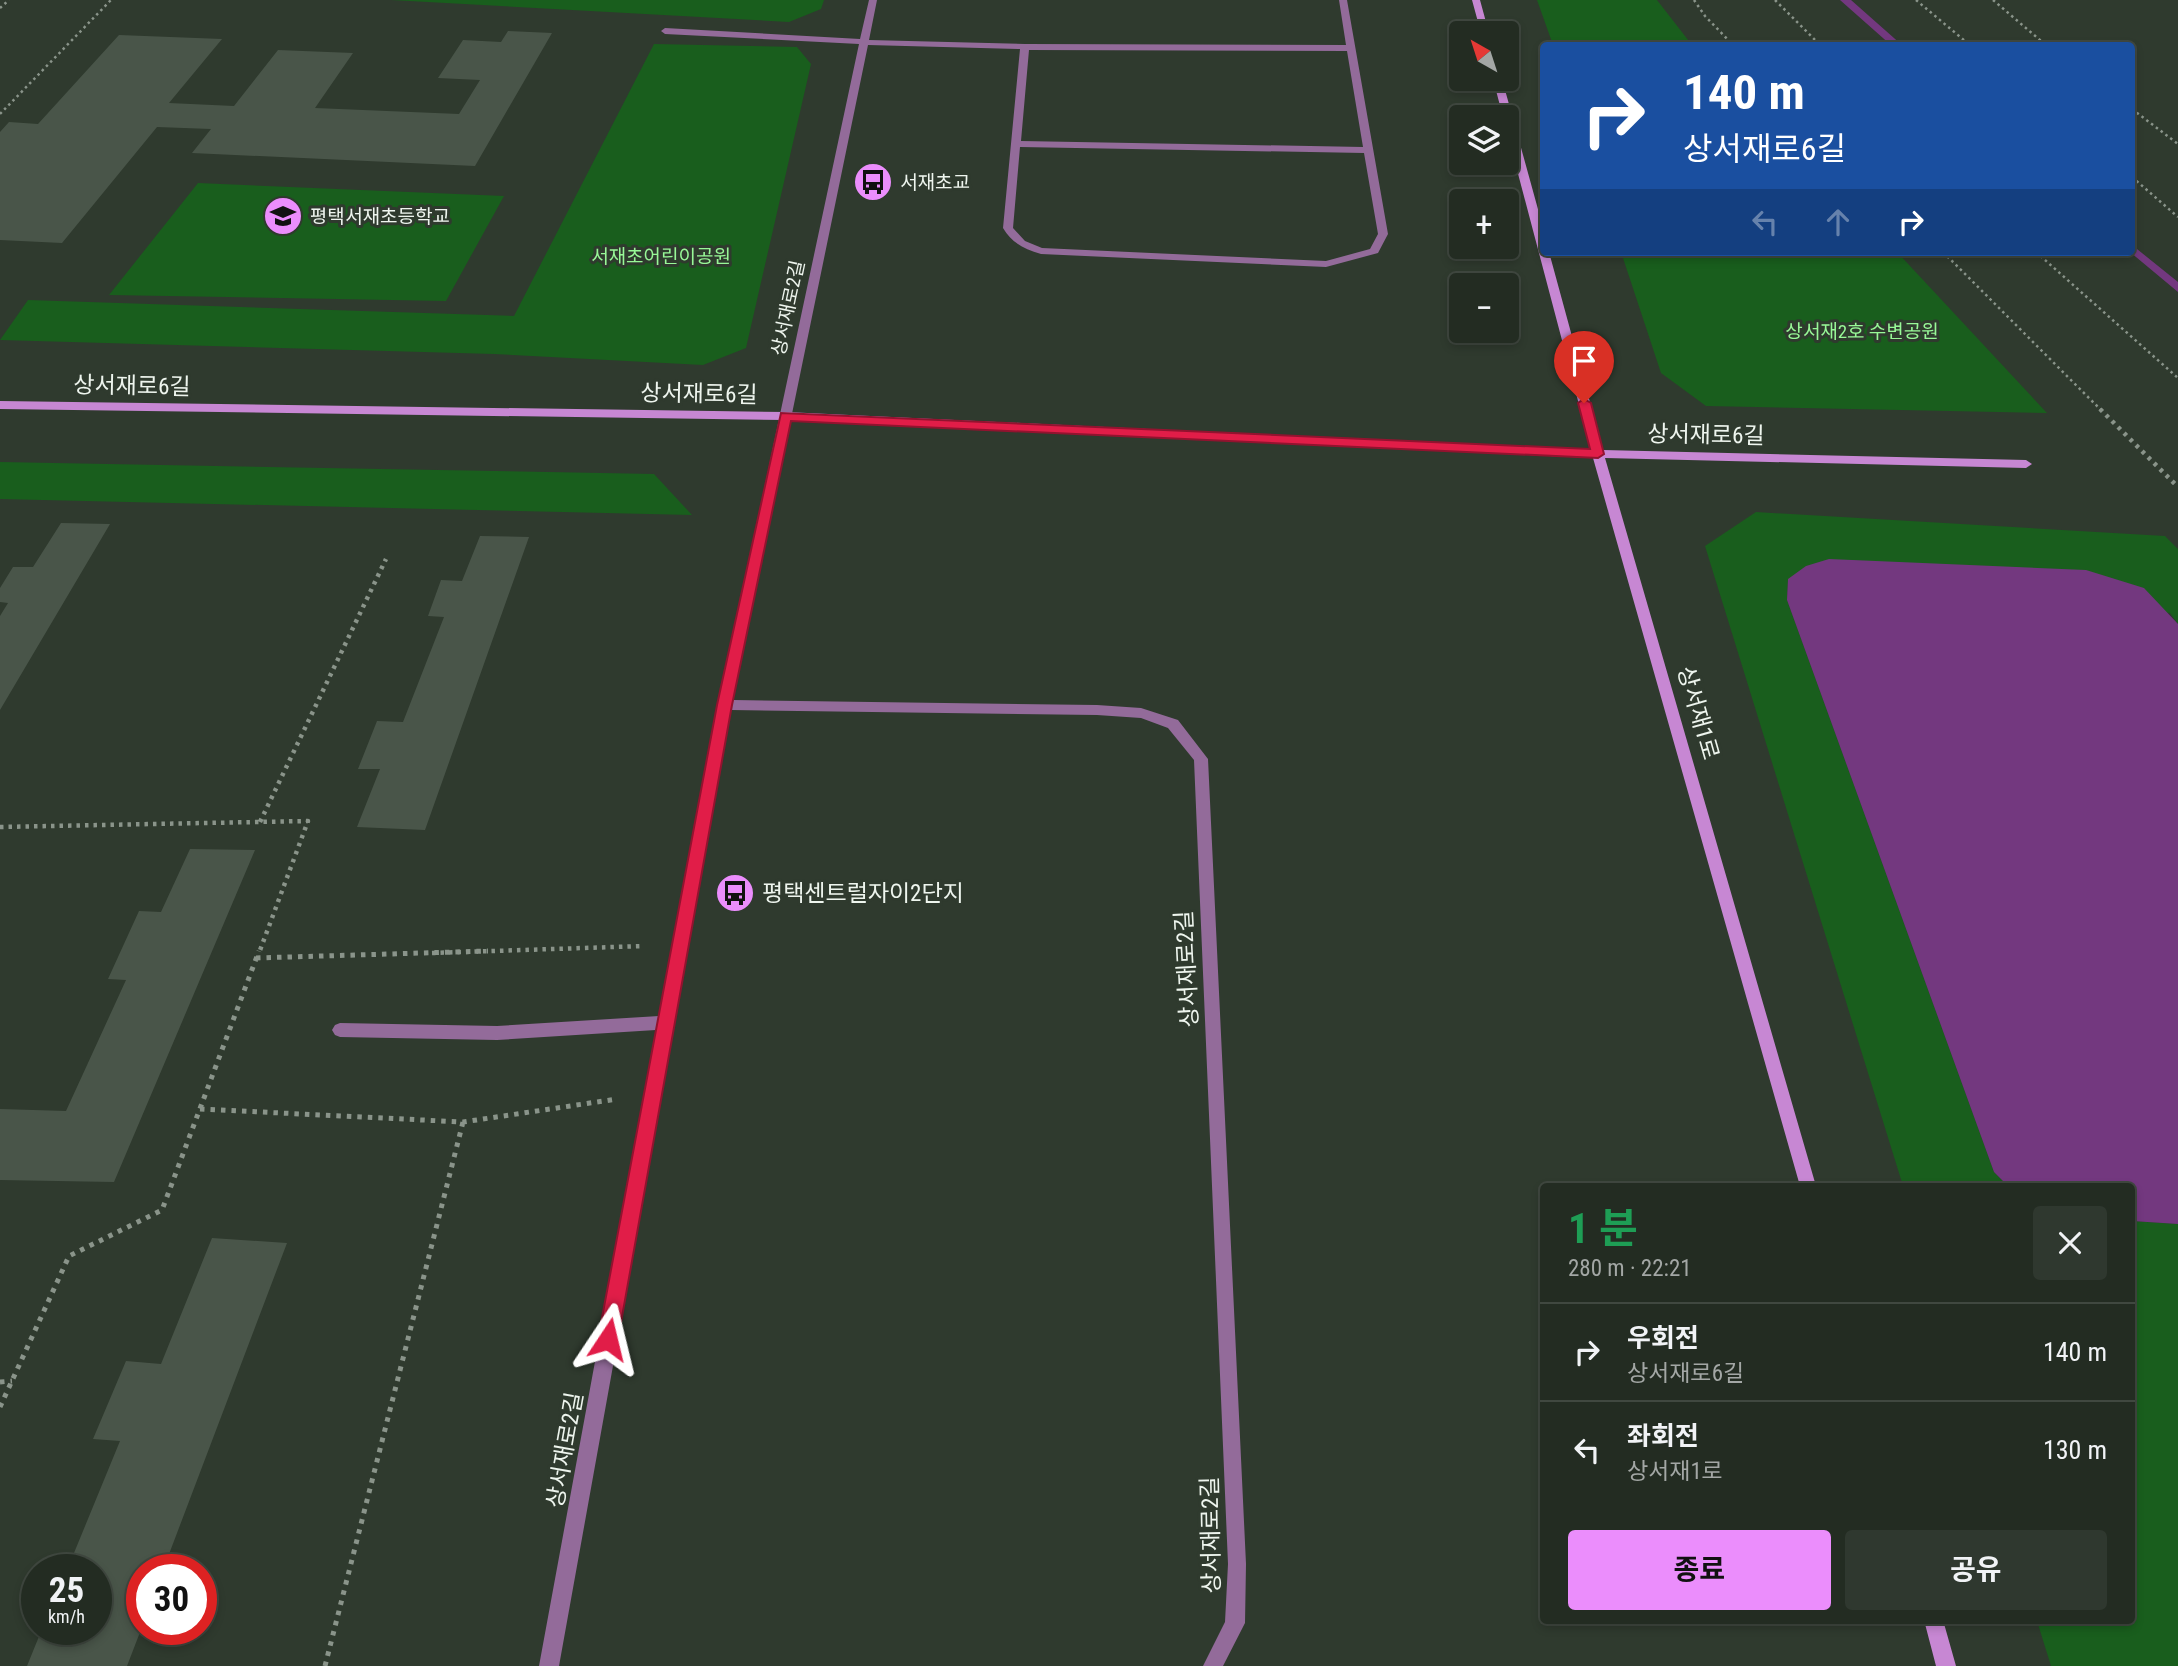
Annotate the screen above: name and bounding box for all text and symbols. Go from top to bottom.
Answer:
north arrow [1449,21,1519,91]
map controls [1449,21,1519,343]
text: 140 m [1683,64,1805,121]
icon: right [1568,70,1659,161]
button: layers [1449,105,1519,175]
text: 상서재로6길 [1683,130,1846,168]
bus stop icon: 서재초교 [852,161,894,203]
place label: 서재초교 [900,171,970,194]
button: + [1449,189,1519,259]
school or university icon: 평택서재초등학교 [262,195,304,237]
icon: left [1746,203,1784,241]
icon: ahead [1819,203,1857,241]
icon: right [1892,203,1930,241]
place label: 평택서재초등학교 [310,205,450,228]
park label: 서재초어린이공원 [591,245,731,268]
street label: 상서재로2길 [767,258,809,358]
button: − [1449,273,1519,343]
park label: 상서재2호 수변공원 [1785,320,1939,343]
pin [1554,331,1614,403]
icon: arrive [1565,342,1603,380]
street label: 상서재로6길 [73,371,191,401]
street label: 상서재로6길 [640,379,758,409]
street label: 상서재로6길 [1647,420,1765,450]
street label: 상서재1로 [1672,663,1724,763]
bus stop icon: 평택센트럴자이2단지 [714,872,756,914]
place label: 평택센트럴자이2단지 [762,880,964,907]
street label: 상서재로2길 [1170,910,1204,1028]
text: 1 분 [1568,1204,1638,1253]
button: close [2033,1206,2107,1280]
text: 280 m · 22:21 [1568,1255,1692,1282]
position arrow [571,1302,645,1376]
text: 우회전 [1627,1323,1699,1353]
icon: right [1568,1333,1606,1371]
text: 140 m [2043,1337,2107,1367]
text: 상서재로6길 [1627,1360,1744,1387]
street label: 상서재로2길 [542,1390,588,1510]
text: 좌회전 [1627,1421,1699,1451]
icon: left [1568,1431,1606,1469]
text: 130 m [2043,1435,2107,1465]
text: 상서재1로 [1627,1458,1723,1485]
street label: 상서재로2길 [1196,1476,1226,1594]
button: 종료 [1568,1530,1831,1610]
button: 공유 [1845,1530,2107,1610]
speed limit sign: 30 [126,1554,217,1645]
text: 25 [49,1570,84,1611]
text: km/h [48,1606,85,1627]

